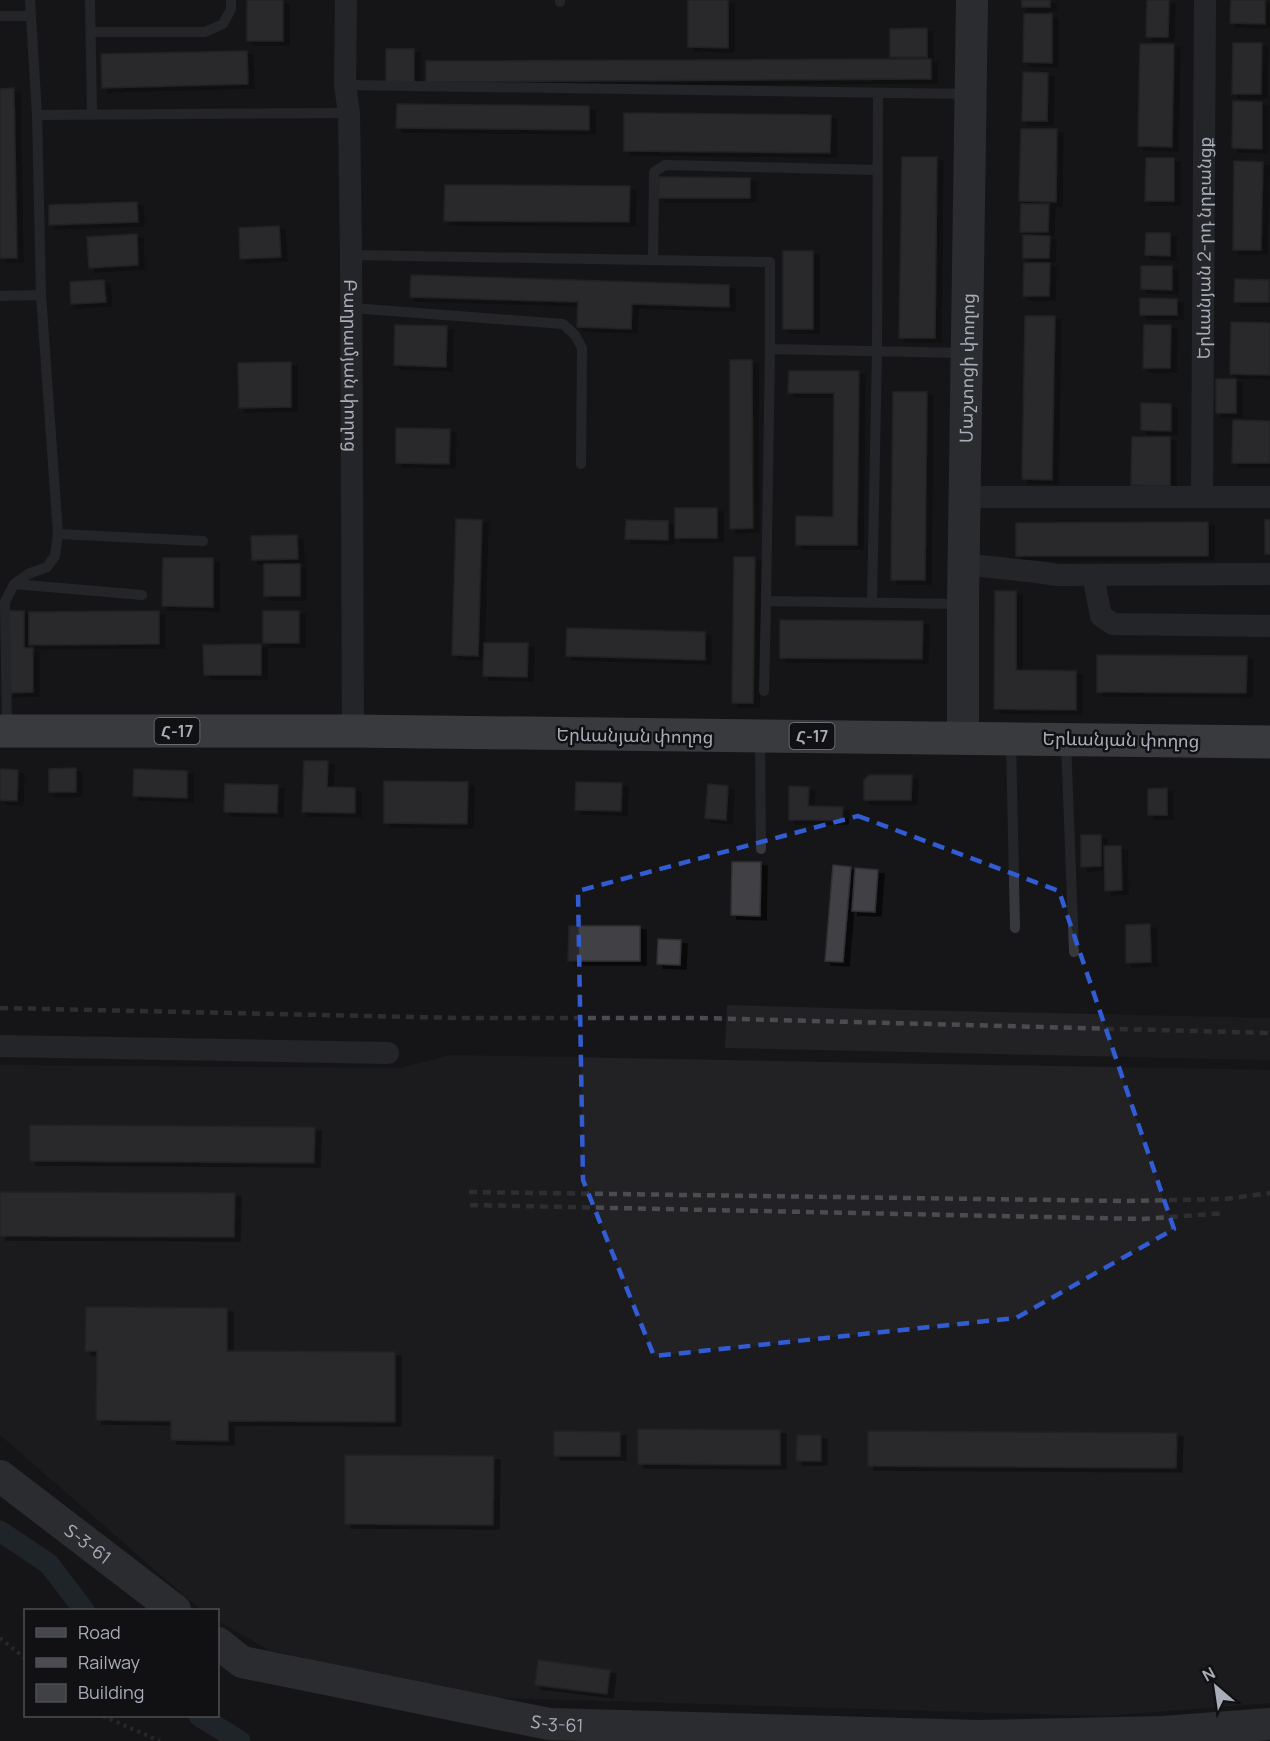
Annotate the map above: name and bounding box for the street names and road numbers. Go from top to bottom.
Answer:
street label: Երևանյան 2-րդ նրբանցք [1191,137,1216,359]
street label: Բաղրամյան փողոց [339,279,364,452]
street label: Մաշտոցի փողոց [953,293,980,443]
road number: Հ-17 [154,718,200,744]
street label: Երևանյան փողոց [556,722,714,748]
road number: Հ-17 [790,723,834,749]
street label: Երևանյան փողոց [1042,726,1200,752]
street label: Տ-3-61 [60,1518,116,1569]
street label: Տ-3-61 [529,1709,584,1737]

